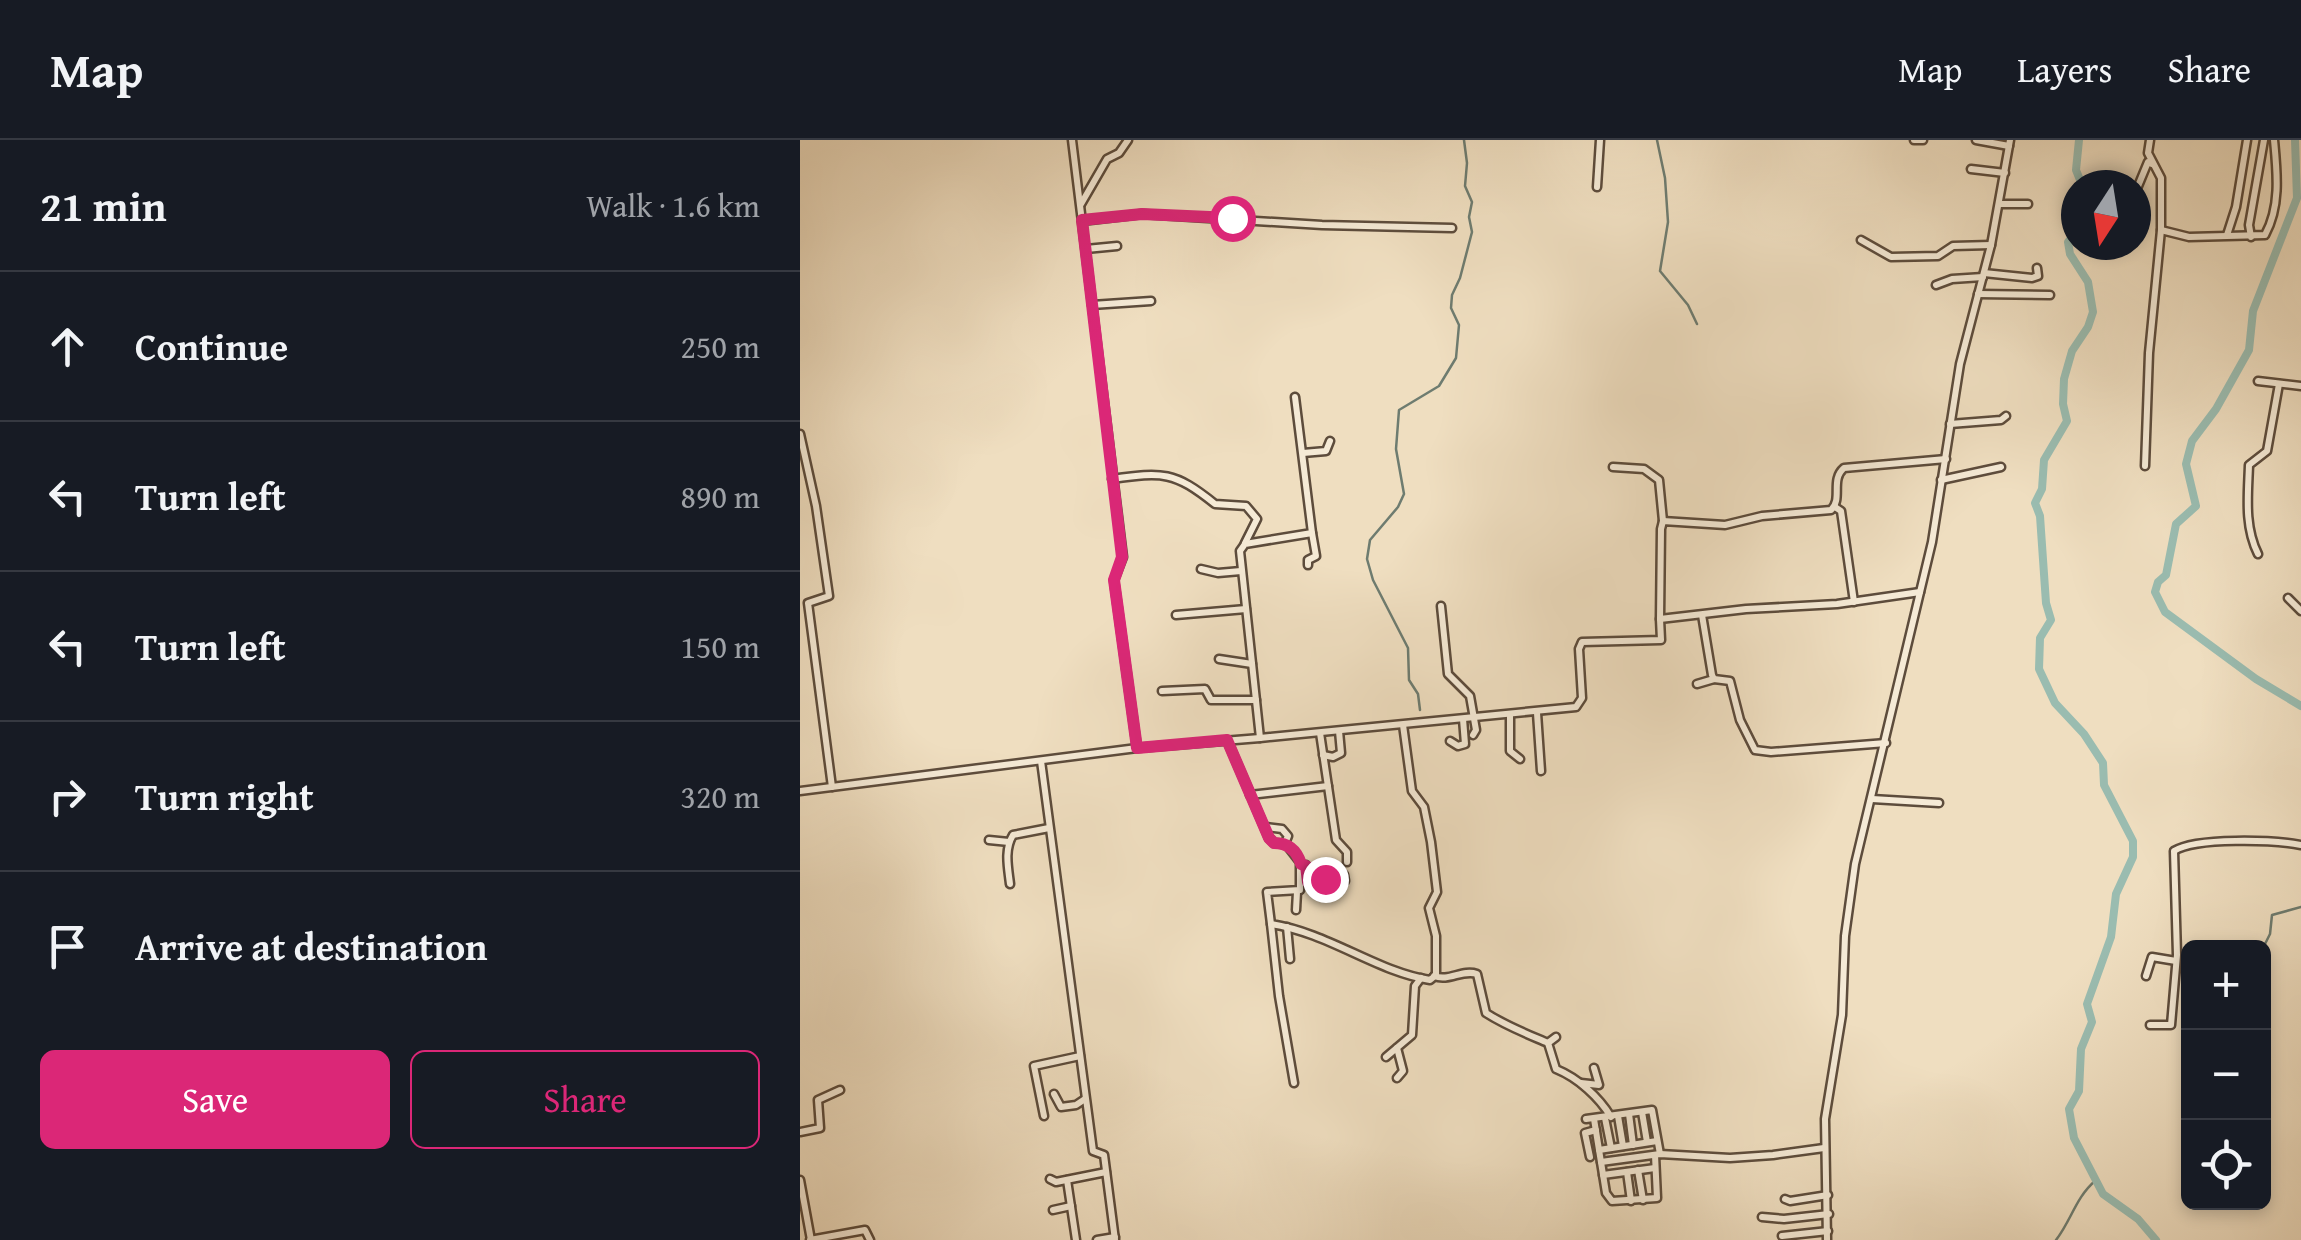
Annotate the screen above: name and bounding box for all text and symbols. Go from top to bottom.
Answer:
text: Map [50,34,143,105]
text: Map [1898,44,1962,95]
text: Layers [2017,44,2112,95]
text: Share [2167,44,2251,95]
north arrow [2061,170,2151,260]
text: 21 min [40,175,167,236]
text: Walk · 1.6 km [586,182,760,229]
route start [1210,196,1256,242]
text: Continue [135,318,288,374]
icon: ahead [40,319,95,374]
text: 250 m [681,323,760,370]
text: Turn left [135,468,286,524]
icon: left [40,469,95,524]
text: 890 m [681,473,760,520]
text: Turn left [135,618,286,674]
icon: left [40,619,95,674]
text: 150 m [681,623,760,670]
text: Turn right [135,768,314,824]
icon: right [40,769,95,824]
text: 320 m [681,773,760,820]
route end [1303,857,1349,903]
text: Arrive at destination [135,918,488,974]
icon: arrive [40,919,95,974]
map controls [2181,940,2271,1210]
button: + [2181,940,2271,1030]
button: − [2181,1030,2271,1120]
button: Save [40,1050,390,1149]
button: Share [410,1050,760,1149]
button: locate [2181,1120,2271,1210]

